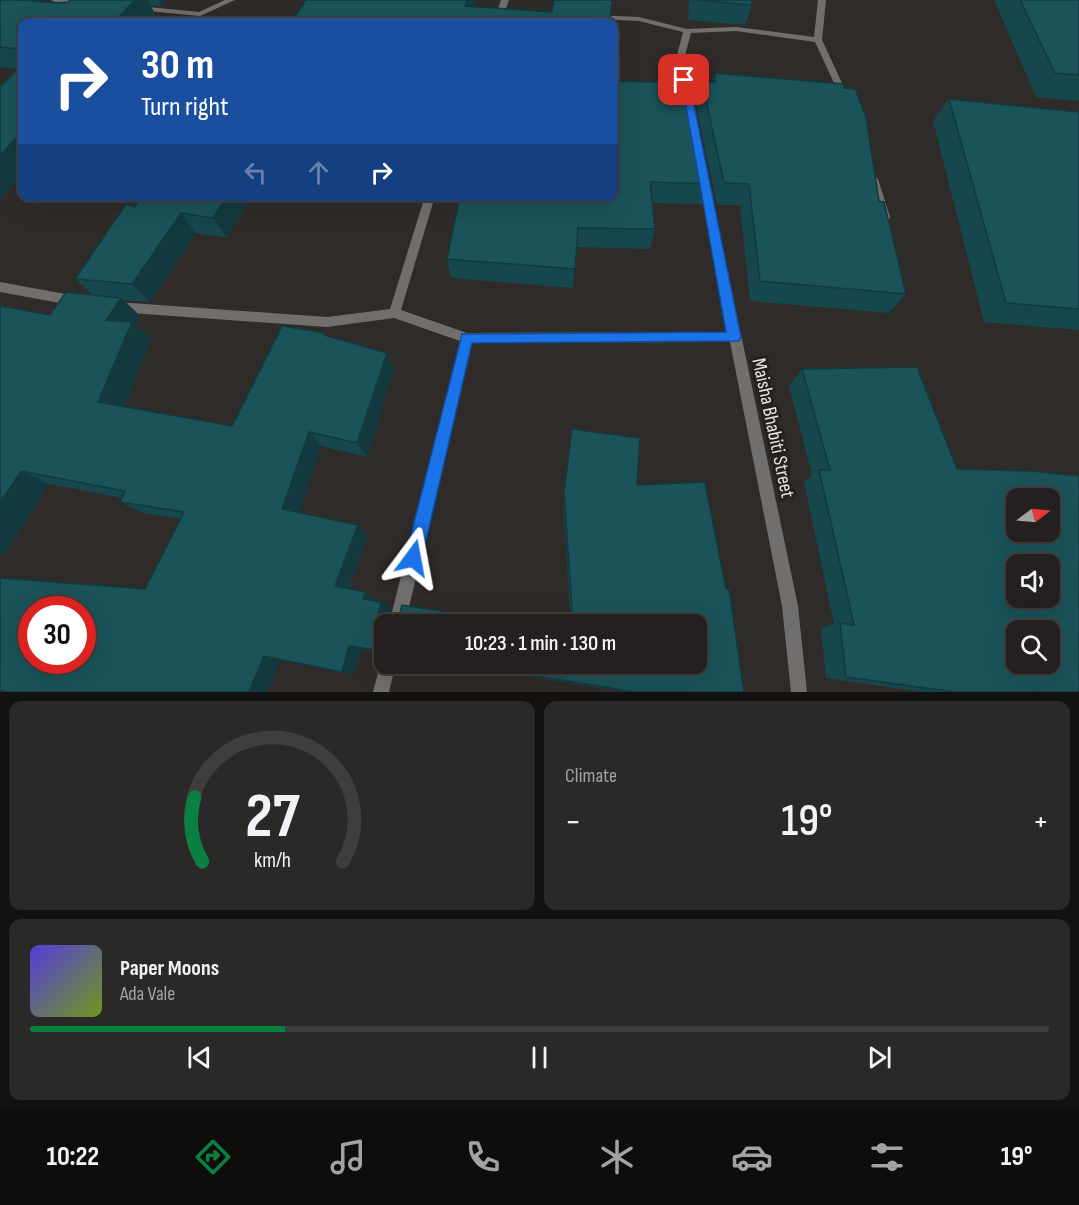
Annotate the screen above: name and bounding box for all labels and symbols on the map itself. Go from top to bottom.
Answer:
pin [658,54,709,105]
street label: Maisha Bhabiti Street [746,356,800,500]
north arrow [1006,488,1060,542]
position arrow [381,526,445,590]
speed limit sign: 30 [18,596,96,674]

